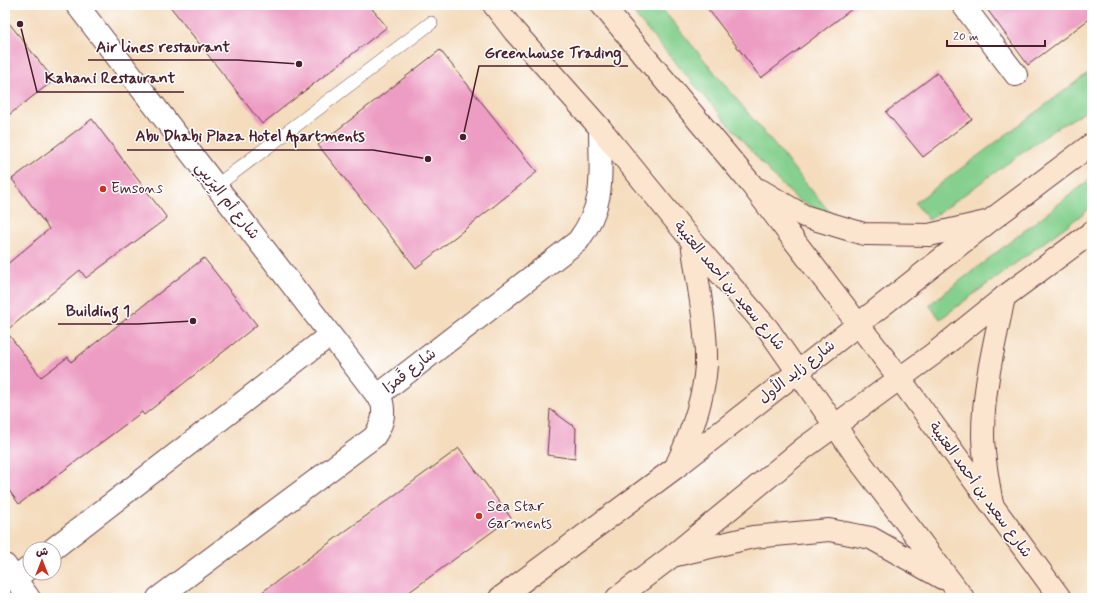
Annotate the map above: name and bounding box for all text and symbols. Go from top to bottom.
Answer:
scale bar [947,22,1045,48]
text: 20 m [953,29,979,45]
callout: Air lines restaurant [88,32,238,60]
text: Air lines restaurant [96,37,231,58]
callout: Greenhouse Trading [479,38,628,66]
text: Greenhouse Trading [484,43,622,66]
callout: Kahani Restaurant [37,64,184,92]
text: Kahani Restaurant [45,68,176,89]
callout: Abu Dhabi Plaza Hotel Apartments [127,122,373,150]
text: Abu Dhabi Plaza Hotel Apartments [135,126,365,148]
street label: شارع أم اليِرَيبِي [189,158,264,245]
place label: Emsons [111,179,163,199]
marker: Emsons [98,184,108,194]
street label: شارع سعيد بن أحمد العتيبة [669,217,789,355]
callout: Building 1 [58,296,138,324]
text: Building 1 [66,301,130,324]
street label: شارع زايد الأول [754,335,840,408]
street label: شارع قَمرَا [379,344,441,398]
street label: شارع سعيد بن أحمد العتيبة [924,418,1036,562]
place label: Sea Star Garments [487,497,552,534]
marker: Sea Star Garments [474,511,484,521]
north arrow [22,541,62,581]
text: ش [36,545,48,559]

